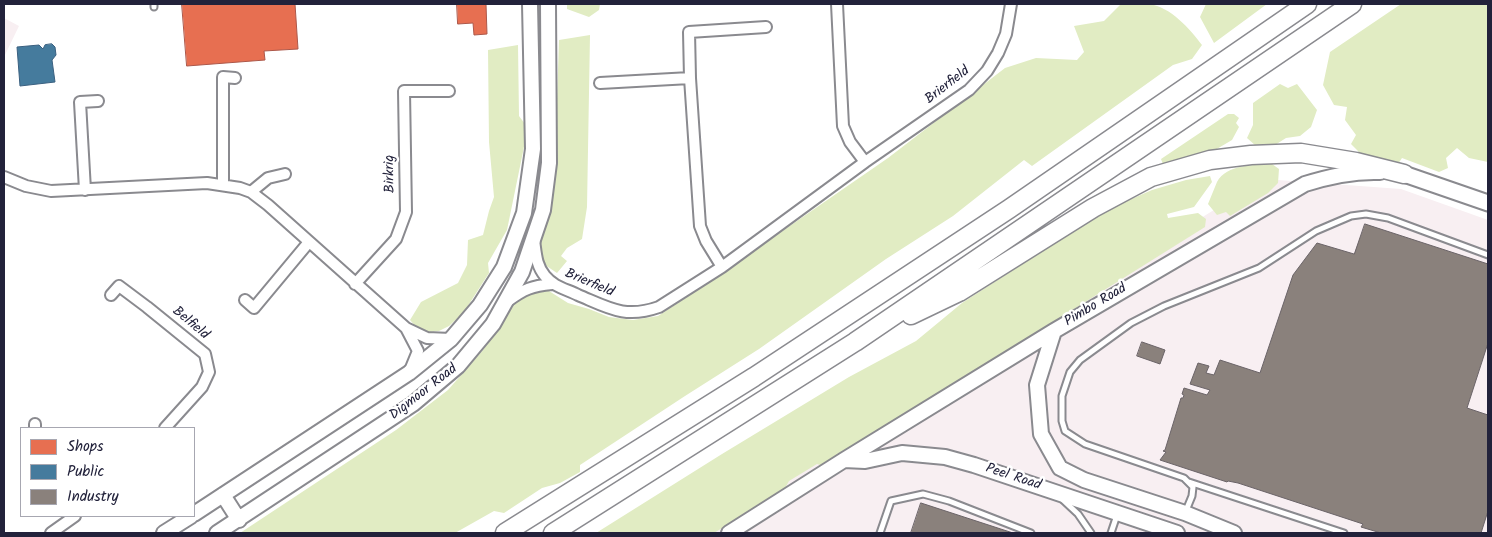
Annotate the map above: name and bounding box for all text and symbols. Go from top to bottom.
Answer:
street label: Brierfield [922,63,974,109]
street label: Birkrig [382,155,400,193]
street label: Brierfield [562,266,616,302]
street label: Pimbo Road [1062,281,1130,331]
street label: Belfield [168,304,212,344]
street label: Digmoor Road [387,361,461,425]
legend [20,427,195,517]
text: Shops [67,435,103,459]
text: Public [67,460,104,484]
street label: Peel Road [983,461,1043,495]
text: Industry [67,485,119,509]

